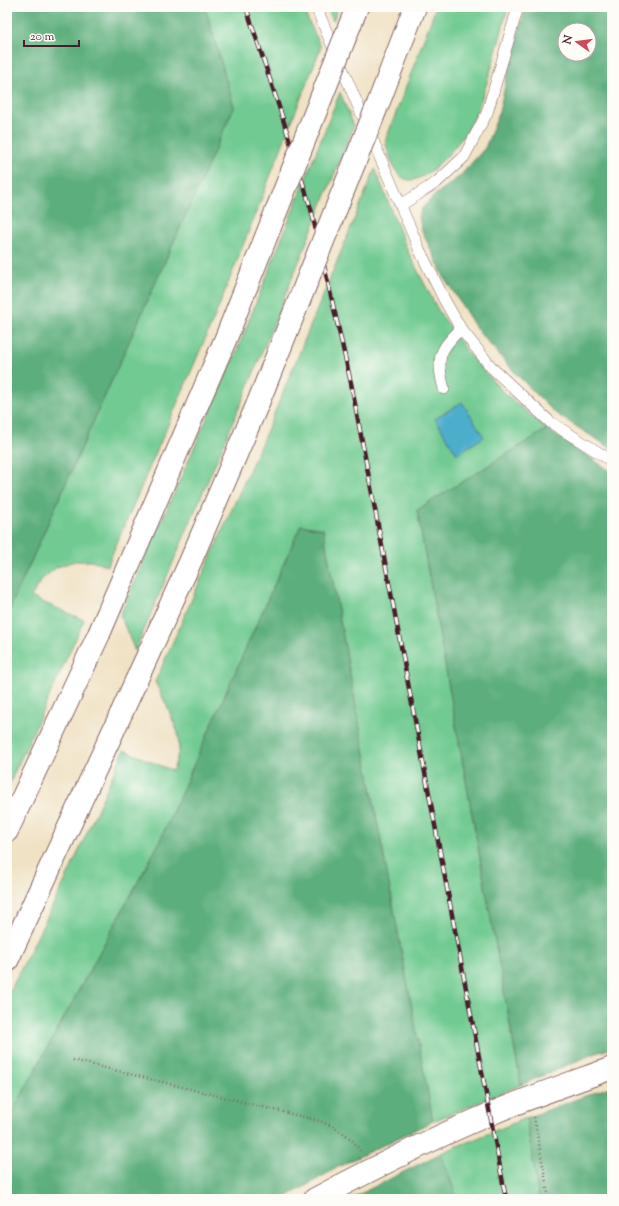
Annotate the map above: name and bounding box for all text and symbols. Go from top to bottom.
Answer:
scale bar [24,22,79,48]
north arrow [557,22,597,62]
text: 20 m [30,28,55,46]
text: N [559,33,577,47]

